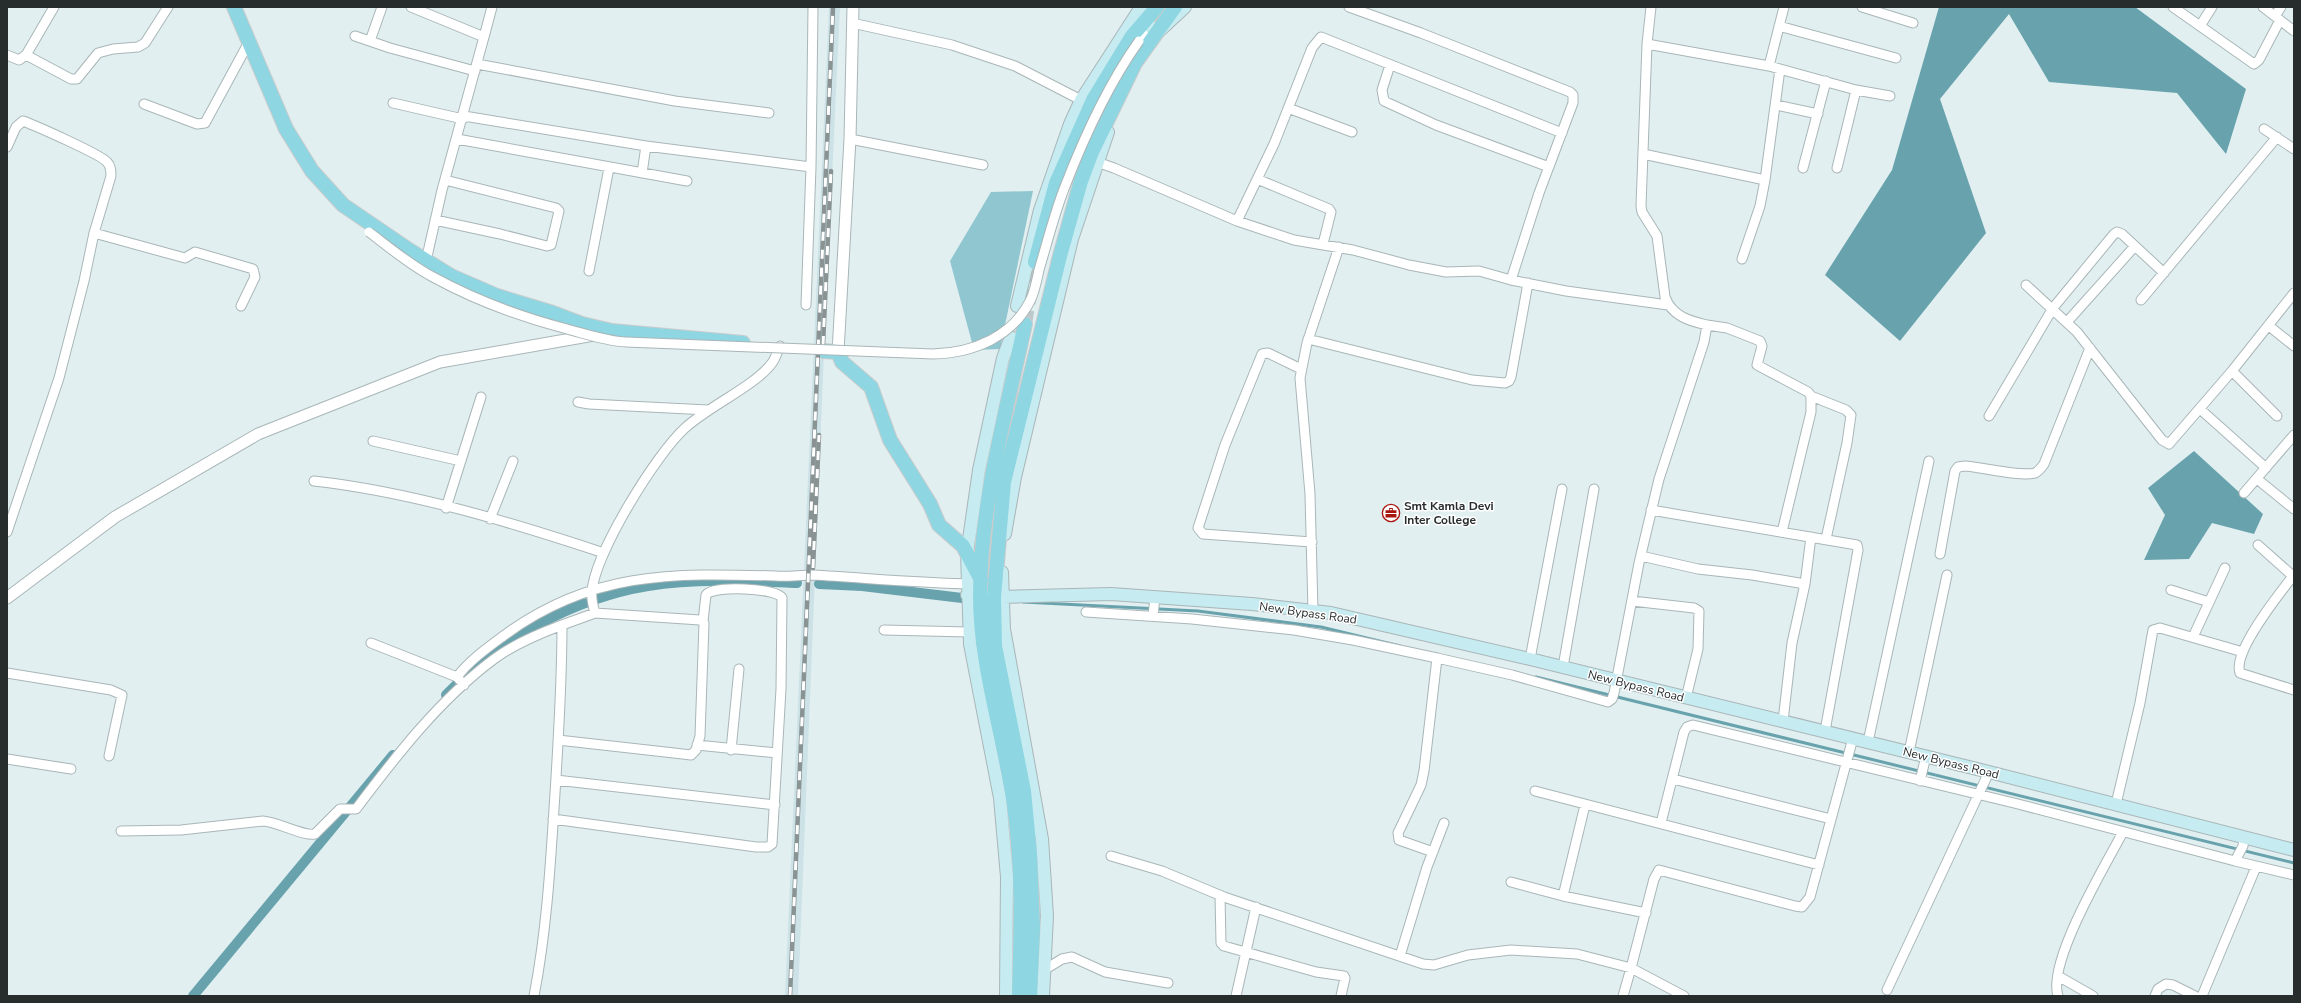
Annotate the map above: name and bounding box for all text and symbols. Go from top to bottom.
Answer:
place label: Smt Kamla Devi Inter College [1404,498,1494,528]
office icon: Smt Kamla Devi Inter College [1381,503,1401,523]
street label: New Bypass Road [1258,598,1358,628]
street label: New Bypass Road [1586,666,1686,706]
street label: New Bypass Road [1901,743,2001,783]

